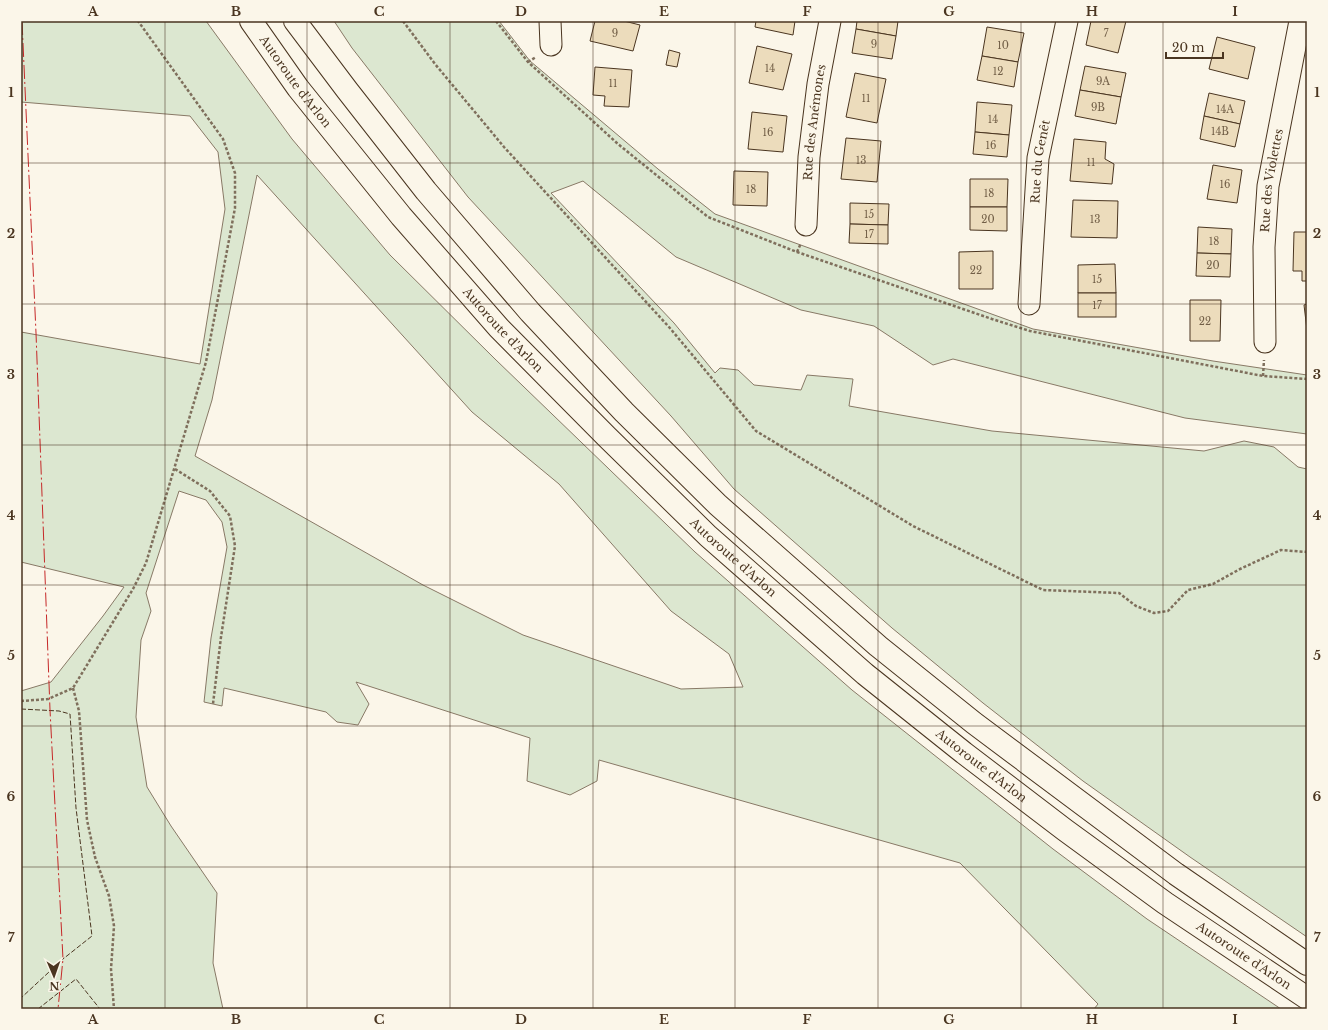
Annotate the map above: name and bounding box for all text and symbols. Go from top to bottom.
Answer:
text: A [87,3,99,20]
text: B [231,3,241,20]
text: C [374,3,385,20]
text: D [515,3,527,20]
text: E [659,3,669,20]
text: F [803,3,812,20]
text: G [943,3,955,20]
text: H [1086,3,1098,20]
text: I [1232,3,1238,20]
house number: 9 [612,27,618,40]
house number: 7 [1103,27,1109,40]
street label: Autoroute d'Arlon [256,32,335,130]
scale bar [1166,34,1223,60]
house number: 9 [871,38,877,51]
house number: 10 [997,39,1009,52]
text: 20 m [1172,40,1204,55]
house number: 14 [765,62,775,75]
street label: Rue des Anémones [800,63,829,181]
house number: 12 [993,65,1003,78]
house number: 9A [1096,75,1110,88]
house number: 11 [609,77,617,90]
text: 1 [8,84,14,101]
text: 1 [1314,84,1320,101]
house number: 11 [862,92,870,105]
house number: 9B [1091,101,1105,114]
house number: 14A [1216,103,1234,116]
house number: 14 [988,113,998,126]
street label: Rue du Genêt [1027,118,1053,204]
house number: 14B [1211,125,1229,138]
house number: 16 [763,126,773,139]
street label: Rue des Violettes [1257,127,1286,233]
house number: 16 [986,139,996,152]
house number: 13 [856,154,866,167]
house number: 11 [1087,156,1095,169]
house number: 16 [1220,178,1230,191]
house number: 18 [746,183,756,196]
house number: 18 [984,187,994,200]
house number: 15 [864,208,874,221]
house number: 20 [981,213,995,226]
house number: 13 [1090,213,1100,226]
text: 2 [7,225,15,242]
text: 2 [1313,225,1321,242]
house number: 17 [864,228,875,241]
house number: 18 [1209,235,1219,248]
house number: 20 [1206,259,1220,272]
house number: 22 [970,264,982,277]
house number: 15 [1092,273,1102,286]
street label: Autoroute d'Arlon [459,283,547,375]
house number: 17 [1092,299,1103,312]
house number: 22 [1199,315,1211,328]
text: 3 [7,366,15,383]
text: 3 [1313,366,1321,383]
text: 4 [7,507,16,524]
text: 4 [1313,507,1322,524]
street label: Autoroute d'Arlon [686,514,780,600]
text: 5 [7,647,15,664]
text: 5 [1313,647,1321,664]
street label: Autoroute d'Arlon [932,725,1030,805]
text: 6 [7,788,16,805]
text: 6 [1313,788,1322,805]
street label: Autoroute d'Arlon [1193,918,1294,992]
text: 7 [8,929,15,946]
text: 7 [1314,929,1321,946]
north arrow [34,956,74,996]
text: N [48,979,60,993]
text: A [87,1011,99,1028]
text: B [231,1011,241,1028]
text: C [374,1011,385,1028]
text: D [515,1011,527,1028]
text: E [659,1011,669,1028]
text: F [803,1011,812,1028]
text: G [943,1011,955,1028]
text: H [1086,1011,1098,1028]
text: I [1232,1011,1238,1028]

